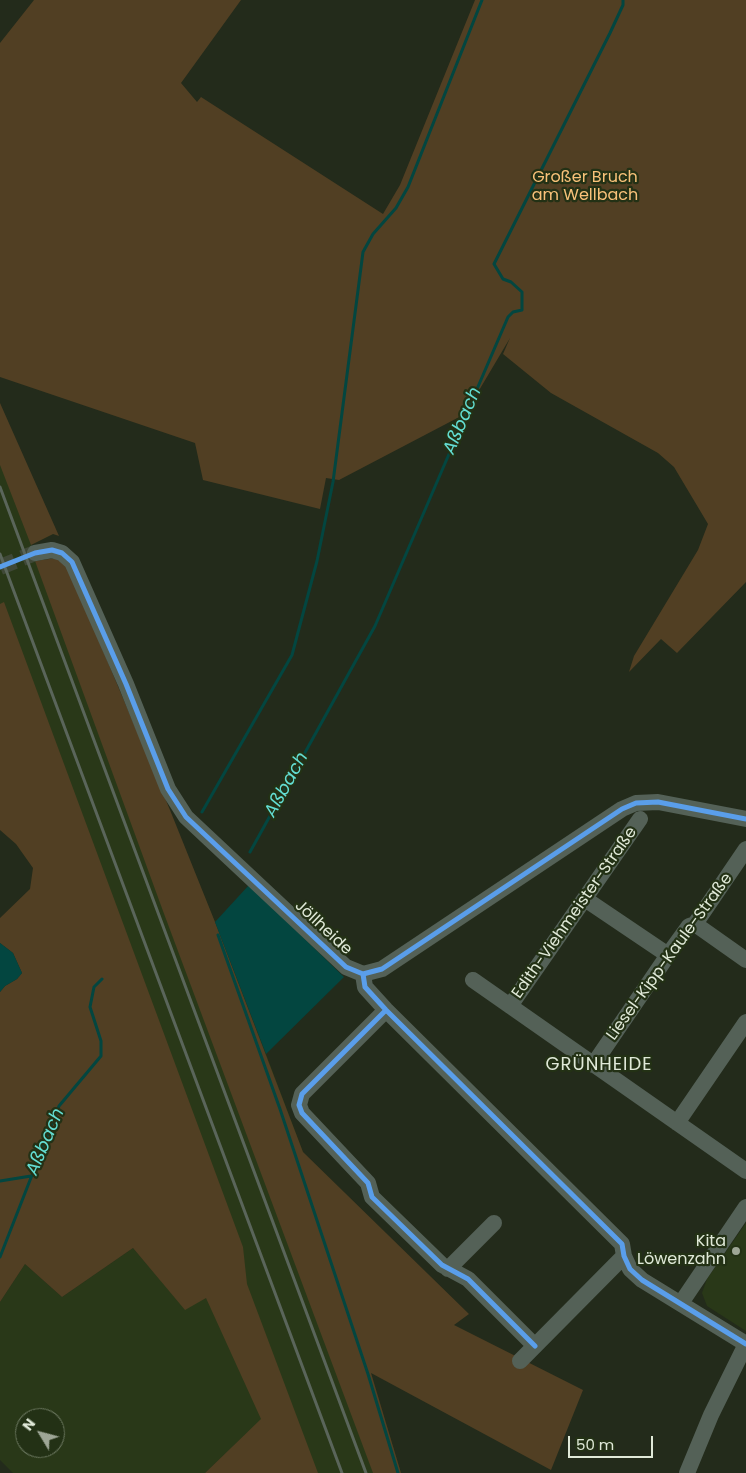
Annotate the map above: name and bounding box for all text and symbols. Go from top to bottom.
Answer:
park label: Großer Bruch am Wellbach [532,168,638,206]
water label: Aßbach [439,384,487,458]
water label: Aßbach [260,749,314,821]
street label: Edith-Viehmeister-Straße [508,824,642,1002]
street label: Liesel-Kipp-Kaule-Straße [603,870,737,1044]
street label: Jöllheide [290,897,356,959]
district label: GRÜNHEIDE [544,1054,654,1076]
water label: Aßbach [22,1105,70,1179]
place label: Kita Löwenzahn [637,1232,726,1270]
marker: Kita Löwenzahn [730,1245,742,1257]
north arrow [15,1408,65,1458]
text: N [18,1414,40,1435]
scale bar [571,1426,656,1458]
text: 50 m [576,1434,614,1455]

